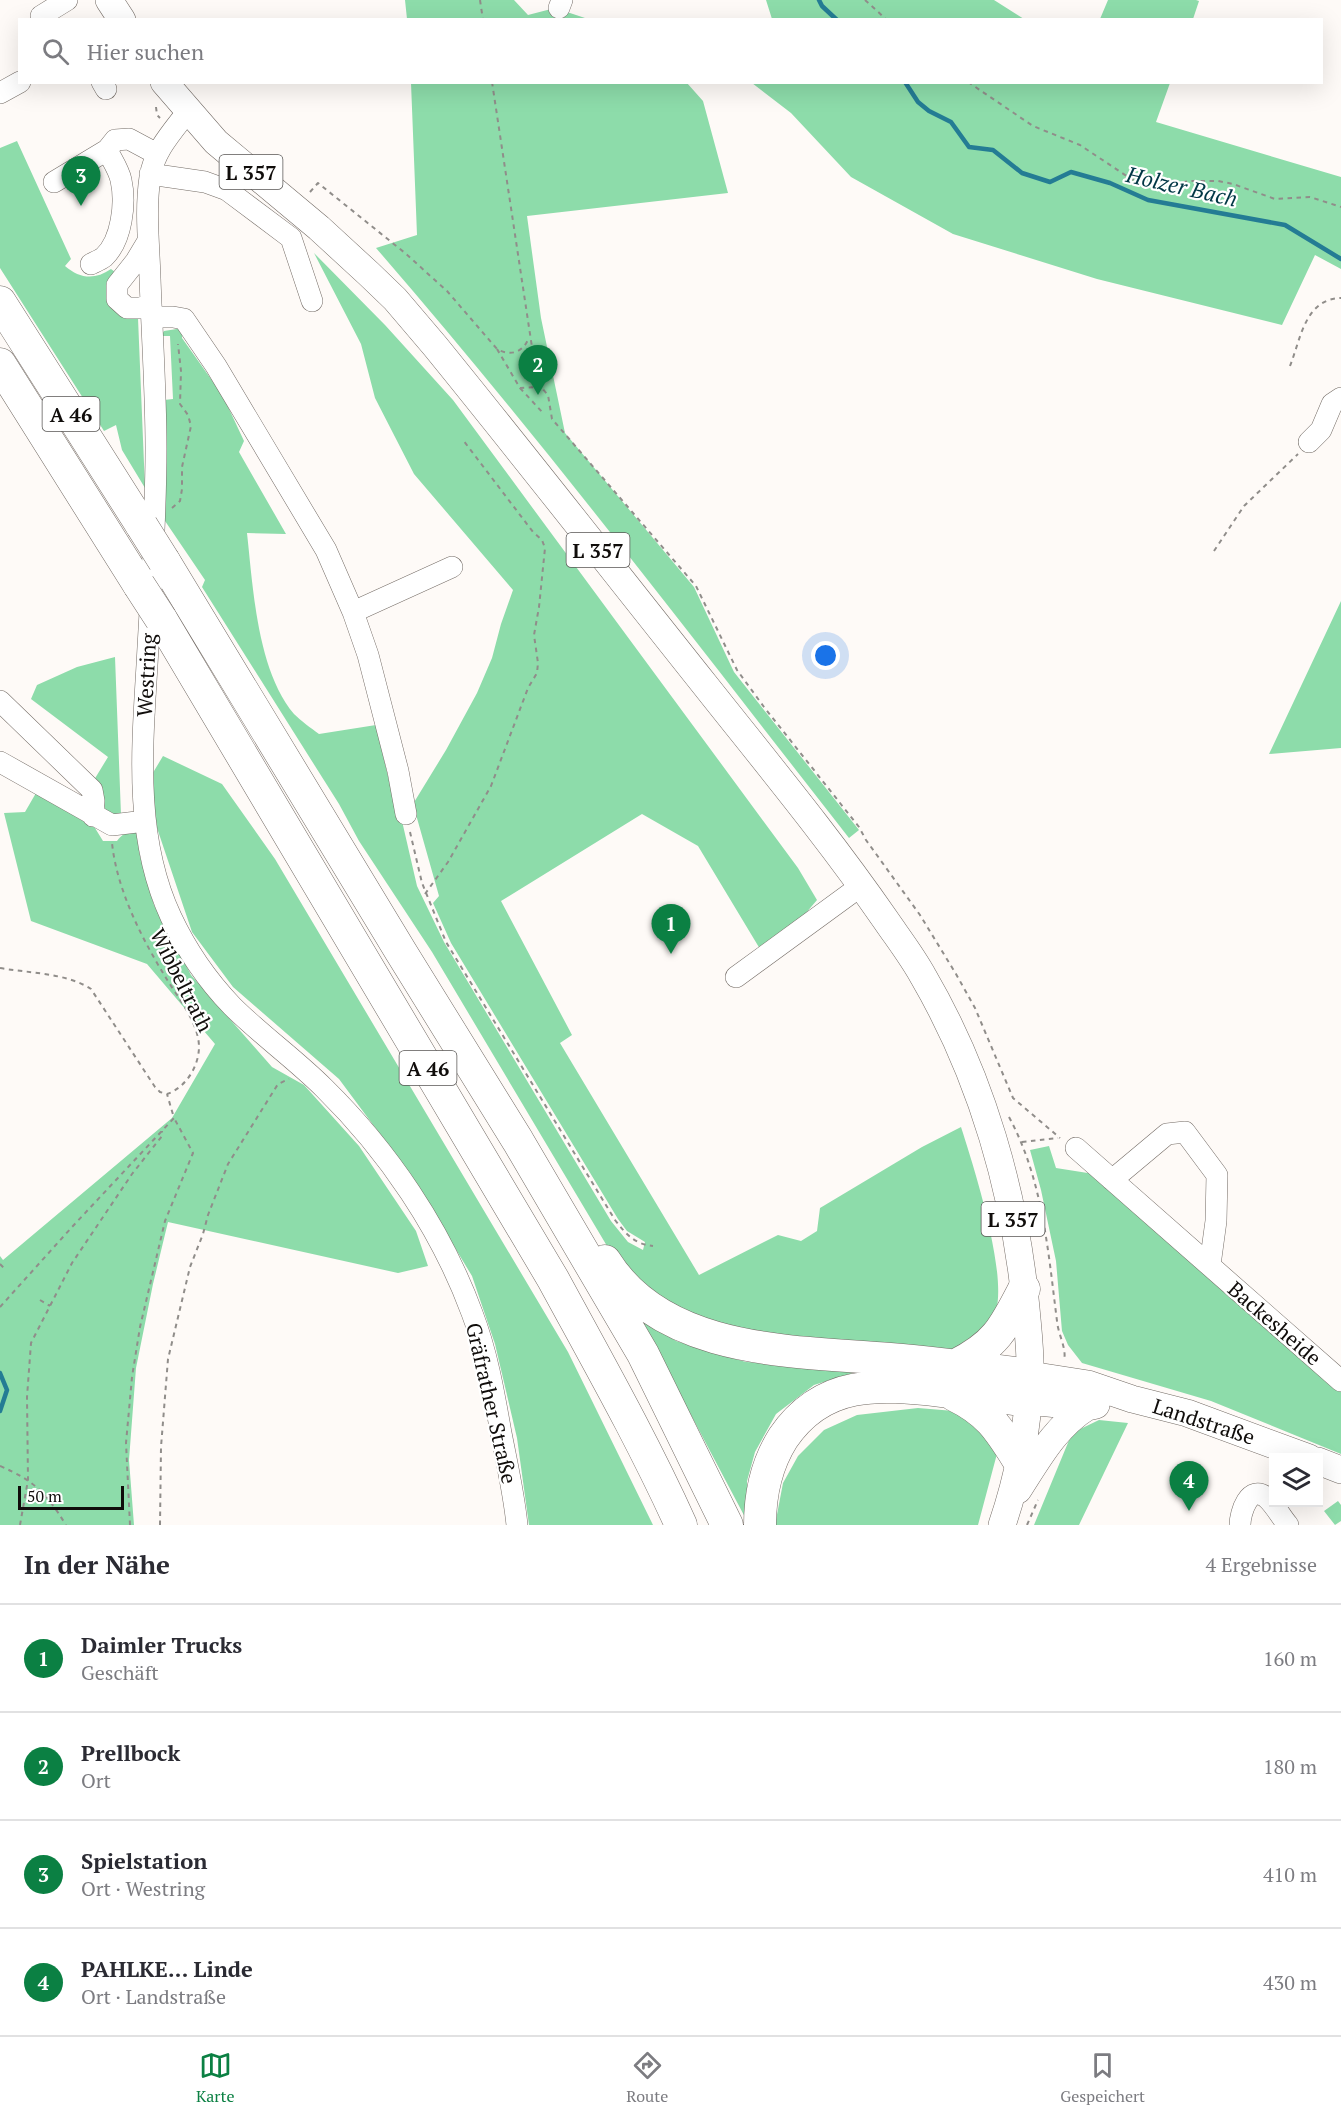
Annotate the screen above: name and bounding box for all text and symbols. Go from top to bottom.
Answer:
search box [18,18,1323,84]
icon: search [39,35,72,68]
text: Hier suchen [87,37,204,66]
road number: L 357 [220,155,282,189]
pin: 3 [62,156,100,206]
water label: Holzer Bach [1123,159,1240,213]
pin: 2 [518,346,558,395]
road number: A 46 [42,397,100,431]
road number: L 357 [566,533,630,567]
street label: Westring [130,632,162,717]
your location [811,641,840,670]
pin: 1 [652,904,690,954]
street label: Wibbeltrath [144,924,220,1036]
road number: A 46 [400,1051,456,1085]
road number: L 357 [982,1202,1044,1236]
street label: Backesheide [1222,1275,1328,1371]
street label: Gräfrather Straße [460,1320,524,1486]
street label: Landstraße [1149,1391,1259,1451]
map controls [1269,1453,1323,1507]
button: layers [1269,1453,1323,1507]
pin: 4 [1170,1462,1208,1511]
scale bar [18,1483,124,1510]
text: 50 m [27,1485,62,1507]
text: In der Nähe [24,1547,170,1581]
text: 4 Ergebnisse [1205,1551,1317,1578]
text: Daimler Trucks [81,1630,242,1659]
text: 1 [38,1645,49,1672]
text: 160 m [1263,1645,1317,1672]
text: Geschäft [81,1659,159,1686]
text: Prellbock [81,1738,180,1767]
text: 2 [38,1753,49,1780]
text: 180 m [1263,1753,1317,1780]
text: Ort [81,1767,111,1794]
text: Spielstation [81,1846,207,1875]
text: 3 [38,1861,49,1888]
text: 410 m [1263,1861,1317,1888]
text: Ort · Westring [81,1875,205,1902]
text: PAHLKE... Linde [81,1954,253,1983]
text: 4 [38,1969,49,1996]
text: 430 m [1263,1969,1317,1996]
text: Ort · Landstraße [81,1983,226,2010]
tab: Karte [196,2049,234,2107]
tab: Route [626,2049,668,2107]
tab: Gespeichert [1060,2049,1145,2107]

